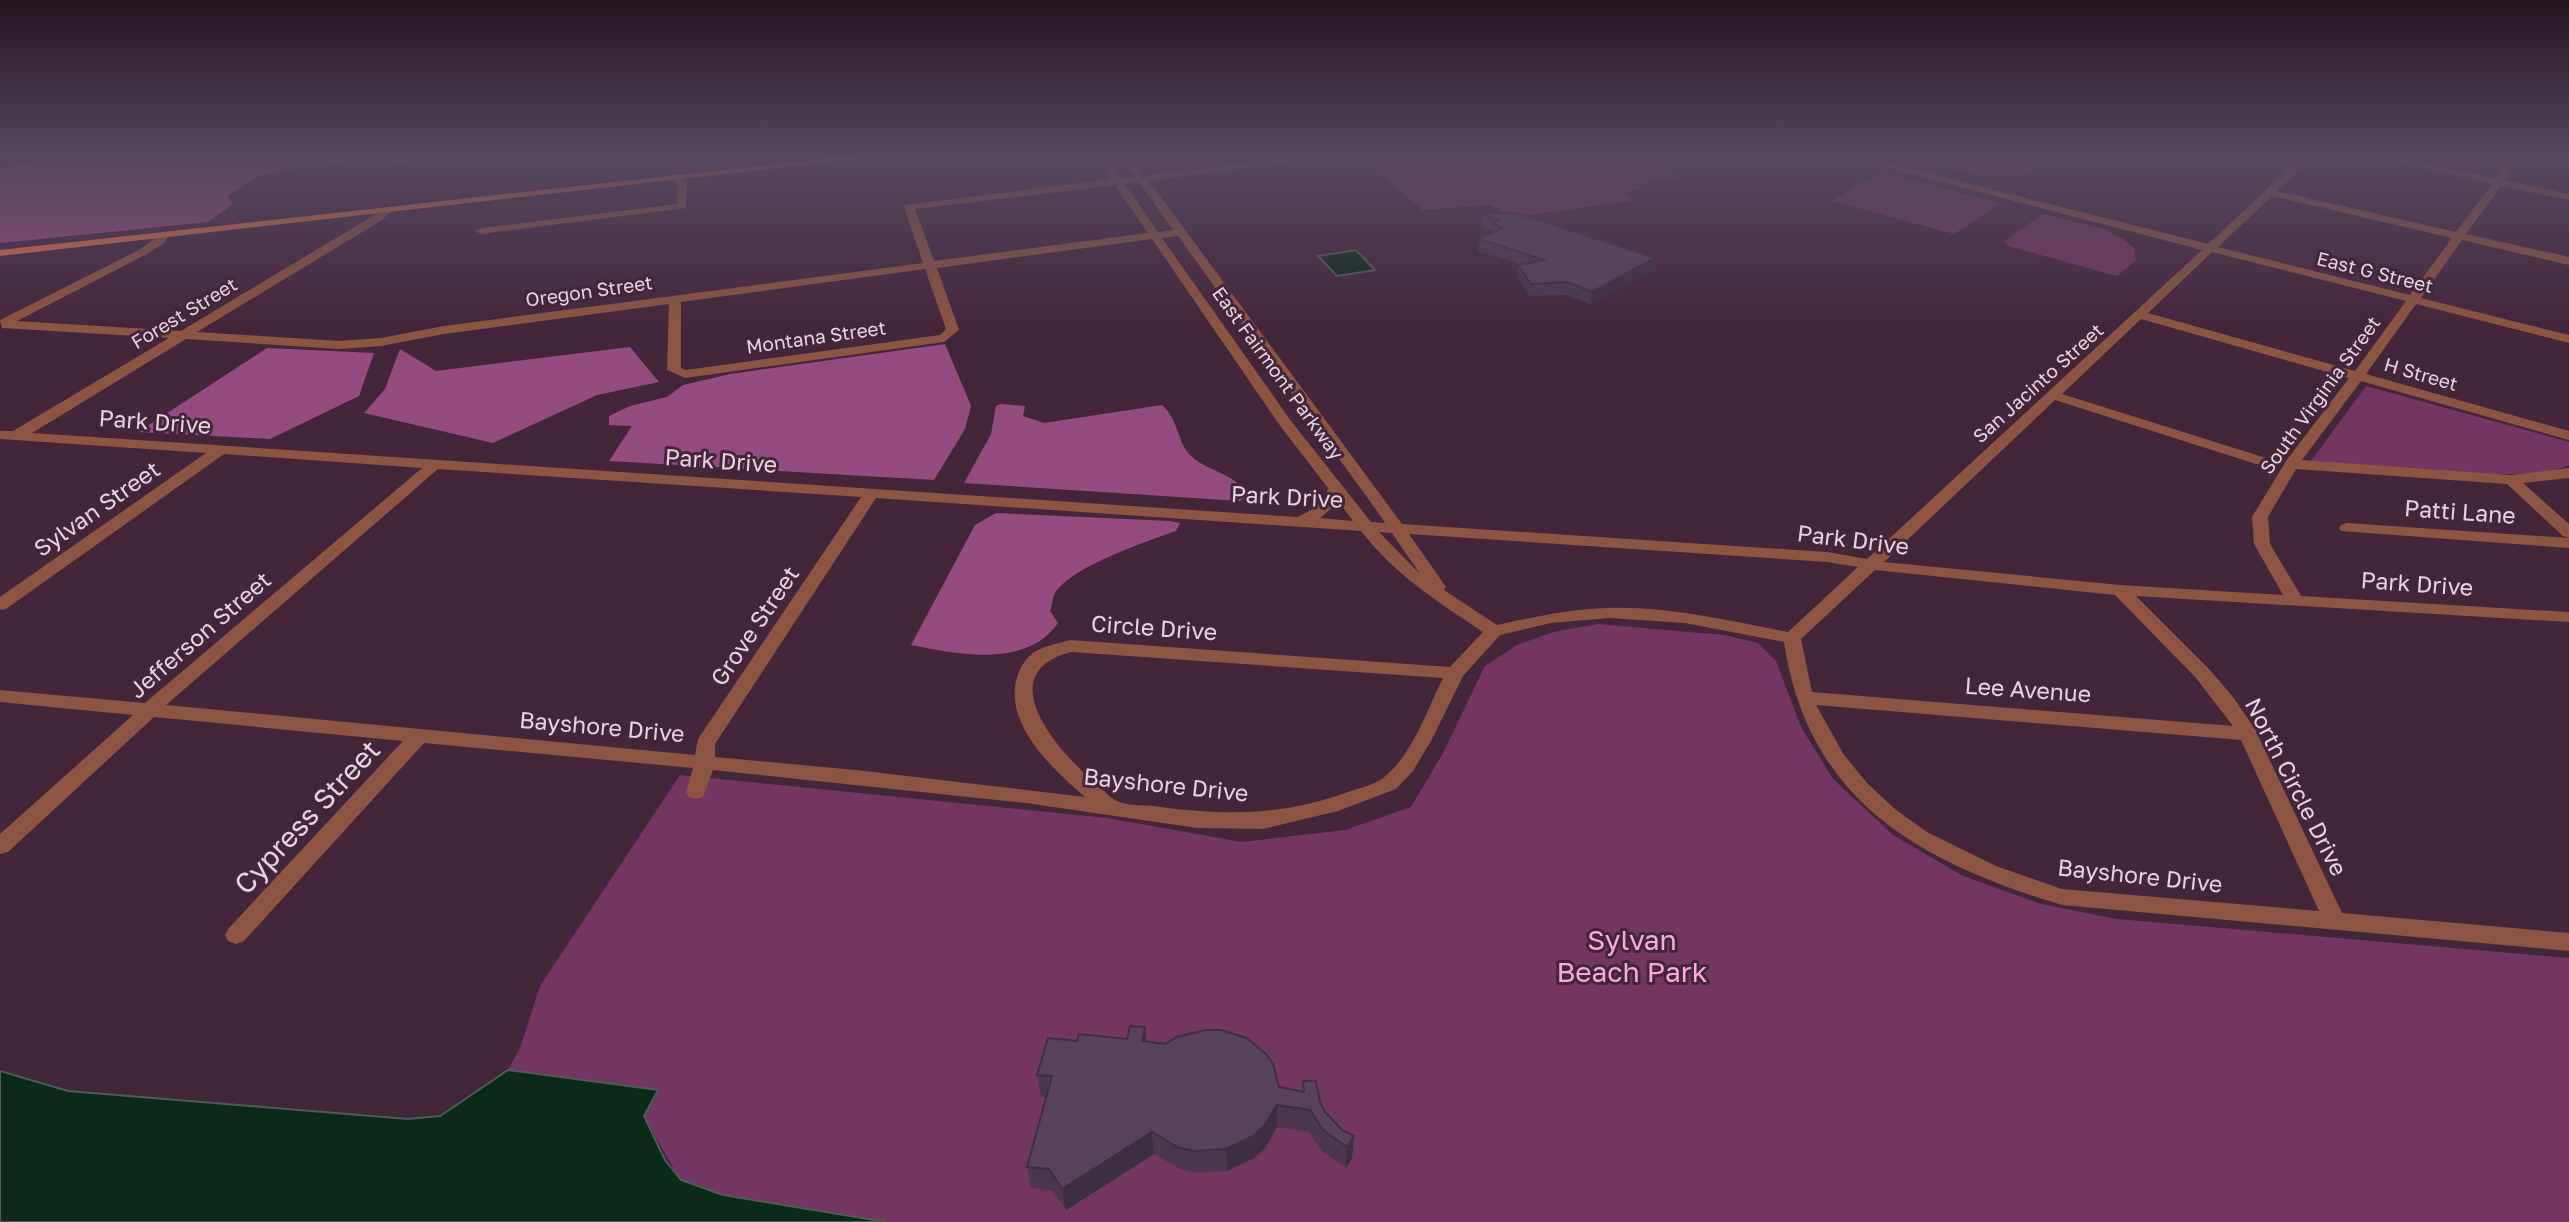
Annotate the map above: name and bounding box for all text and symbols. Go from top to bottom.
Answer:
street label: East G Street [2315,246,2436,297]
street label: Oregon Street [524,270,654,311]
street label: Forest Street [127,272,241,353]
street label: East Fairmont Parkway [1208,282,1349,464]
street label: South Virginia Street [2255,311,2385,478]
street label: Montana Street [745,315,887,358]
street label: San Jacinto Street [1968,318,2108,447]
street label: H Street [2382,352,2461,395]
street label: Park Drive [98,403,212,439]
street label: Park Drive [664,442,778,478]
street label: Sylvan Street [28,454,165,562]
street label: Park Drive [1230,479,1344,513]
street label: Patti Lane [2403,493,2517,529]
street label: Park Drive [1796,518,1911,560]
street label: Grove Street [704,560,804,690]
street label: Jefferson Street [123,565,276,704]
street label: Park Drive [2360,565,2474,601]
street label: Circle Drive [1090,609,1218,645]
street label: Lee Avenue [1964,671,2092,707]
street label: North Circle Drive [2240,693,2354,880]
street label: Bayshore Drive [518,705,686,747]
street label: Cypress Street [227,733,386,900]
street label: Bayshore Drive [1082,761,1250,807]
street label: Bayshore Drive [2056,852,2224,898]
park label: Sylvan Beach Park [1557,923,1708,988]

